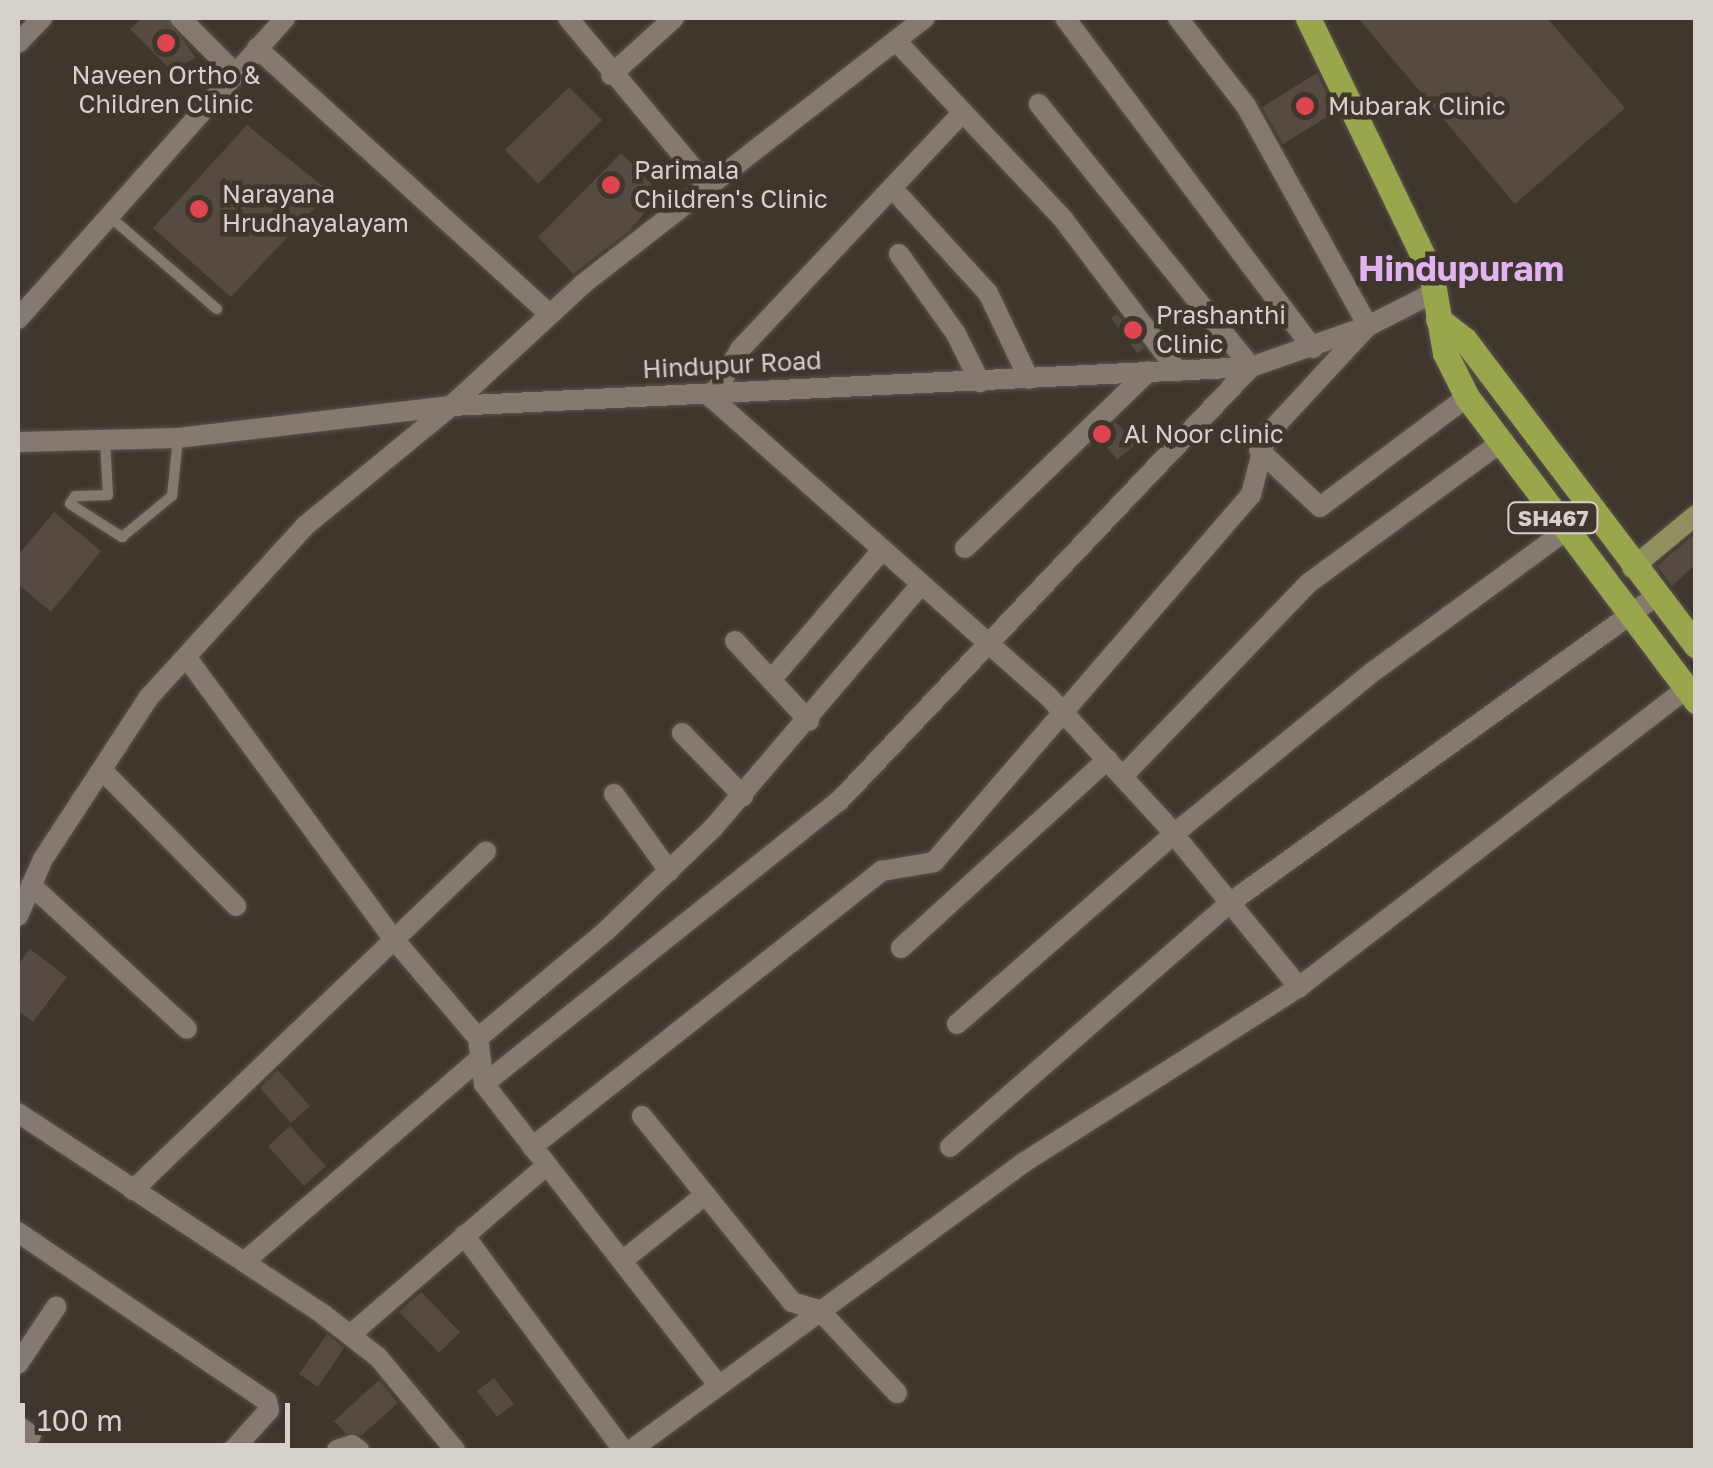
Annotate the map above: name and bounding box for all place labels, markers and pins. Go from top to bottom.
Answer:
marker: Naveen Ortho & Children Clinic [153,30,179,56]
place label: Naveen Ortho & Children Clinic [72,61,260,120]
place label: Mubarak Clinic [1328,91,1506,121]
marker: Mubarak Clinic [1292,93,1318,119]
place label: Parimala Children's Clinic [634,156,828,215]
marker: Parimala Children's Clinic [598,172,624,198]
place label: Narayana Hrudhayalayam [222,180,409,239]
marker: Narayana Hrudhayalayam [186,196,212,222]
place label: Prashanthi Clinic [1156,301,1286,360]
marker: Prashanthi Clinic [1120,317,1146,343]
place label: Al Noor clinic [1124,419,1284,449]
marker: Al Noor clinic [1089,421,1115,447]

